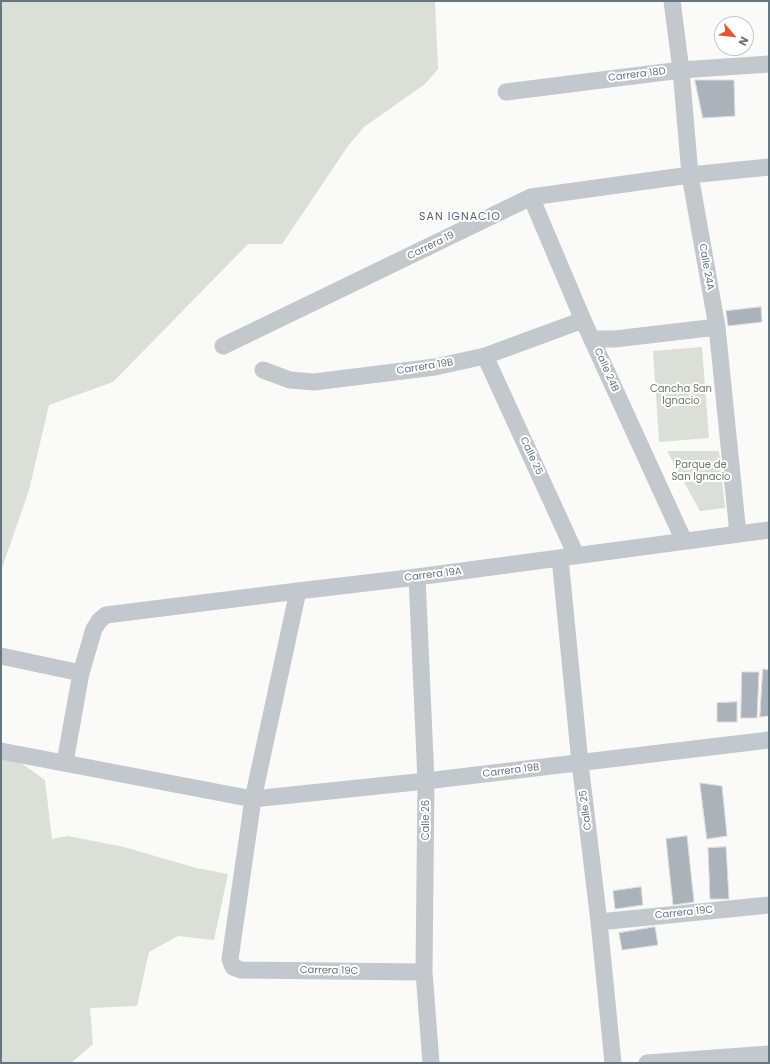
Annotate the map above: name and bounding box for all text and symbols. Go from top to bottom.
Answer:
north arrow [714,16,754,56]
text: N [735,34,753,49]
street label: Carrera 18D [608,66,666,84]
district label: SAN IGNACIO [419,210,501,224]
street label: Carrera 19 [406,229,456,263]
street label: Calle 24A [696,243,716,291]
street label: Calle 24B [591,346,621,394]
street label: Carrera 19B [396,357,454,377]
park label: Cancha San Ignacio [650,383,712,406]
street label: Calle 25 [517,435,545,477]
park label: Parque de San Ignacio [671,459,731,482]
street label: Carrera 19A [404,566,462,584]
street label: Carrera 19B [482,762,540,780]
street label: Calle 25 [578,789,594,831]
street label: Calle 26 [420,800,432,840]
street label: Carrera 19C [654,904,714,922]
street label: Carrera 19C [300,964,358,978]

